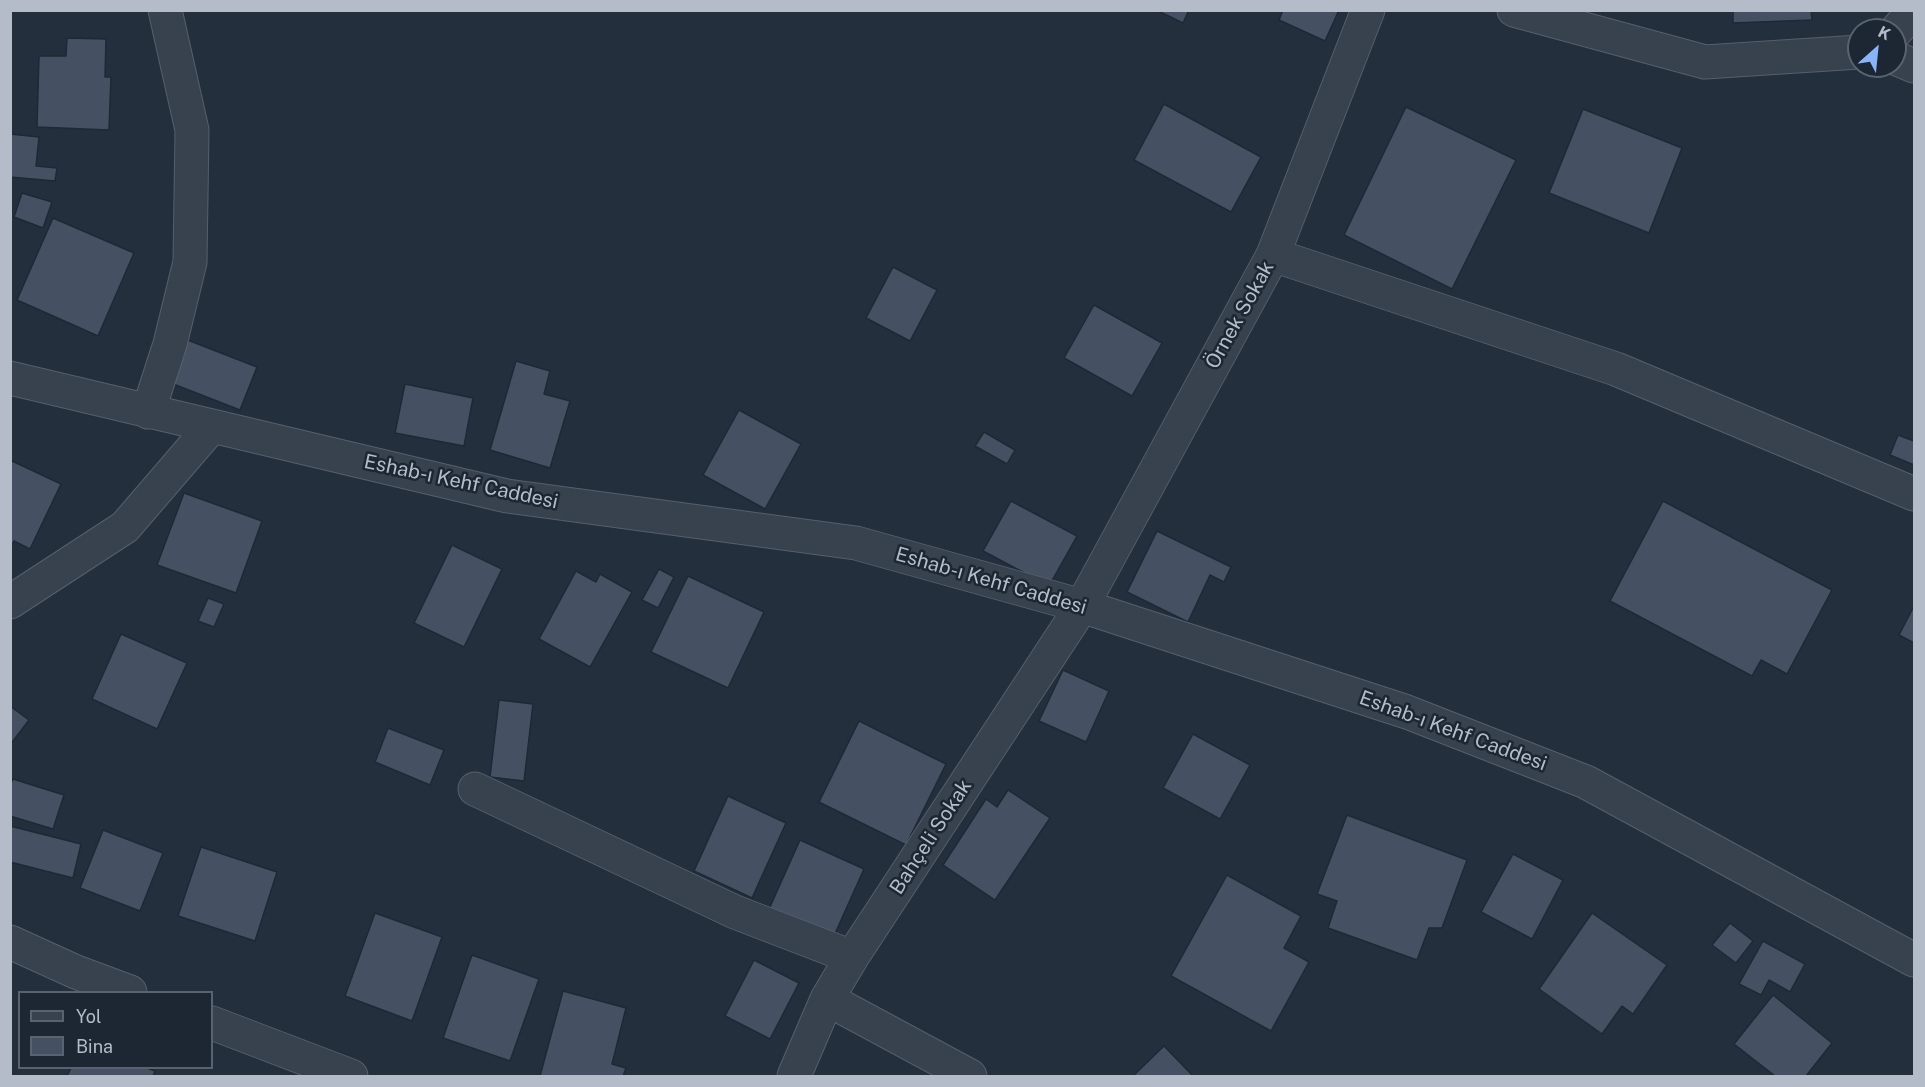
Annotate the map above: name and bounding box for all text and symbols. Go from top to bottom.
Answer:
north arrow [1847,18,1907,78]
text: K [1875,22,1894,44]
street label: Örnek Sokak [1201,257,1279,373]
street label: Eshab-ı Kehf Caddesi [362,450,560,514]
street label: Eshab-ı Kehf Caddesi [893,542,1089,620]
street label: Eshab-ı Kehf Caddesi [1356,686,1550,776]
street label: Bahçeli Sokak [885,775,977,899]
legend [18,991,213,1069]
text: Yol [76,1006,101,1027]
text: Bina [76,1036,113,1057]

